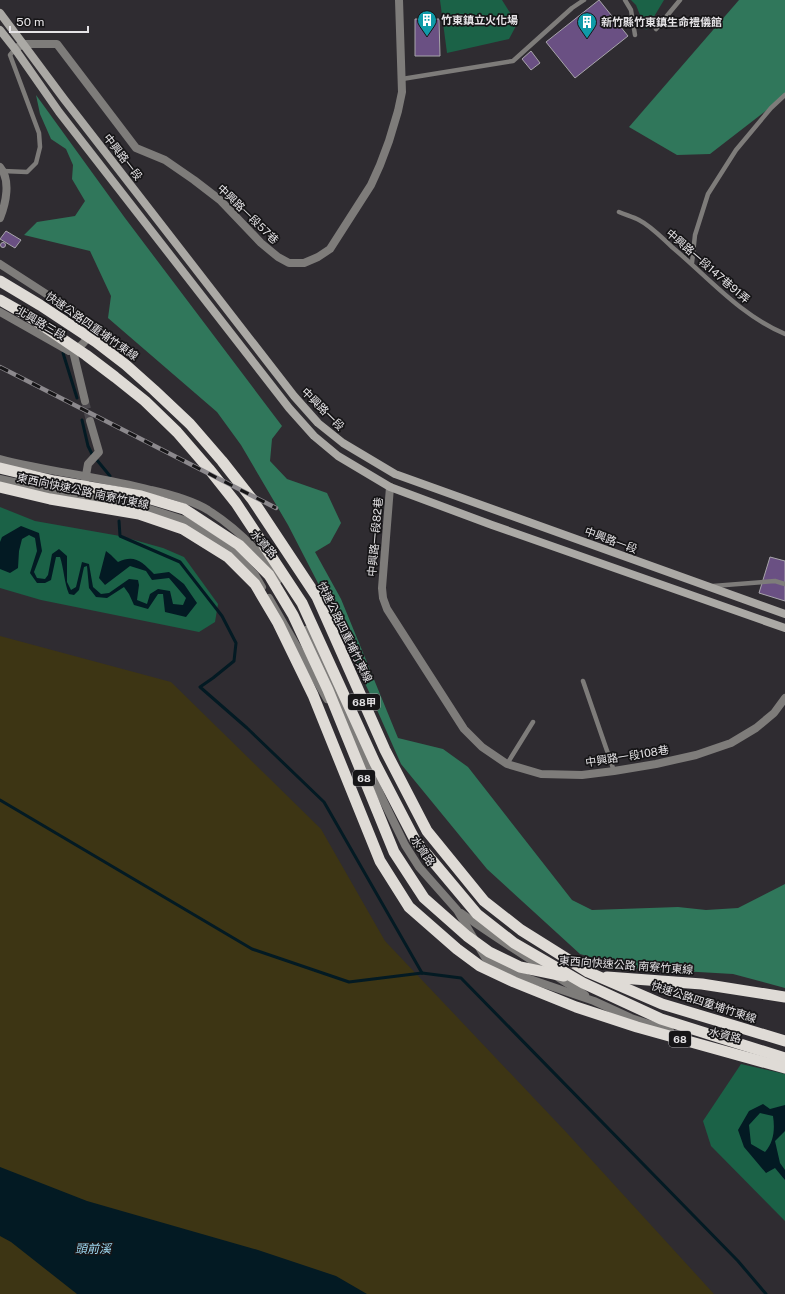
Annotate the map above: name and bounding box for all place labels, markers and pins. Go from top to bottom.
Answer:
building icon: 竹東鎮立火化場 [416,9,438,37]
building icon: 新竹縣竹東鎮生命禮儀館 [576,11,598,39]
place label: 竹東鎮立火化場 [441,14,518,26]
place label: 新竹縣竹東鎮生命禮儀館 [601,16,722,28]

